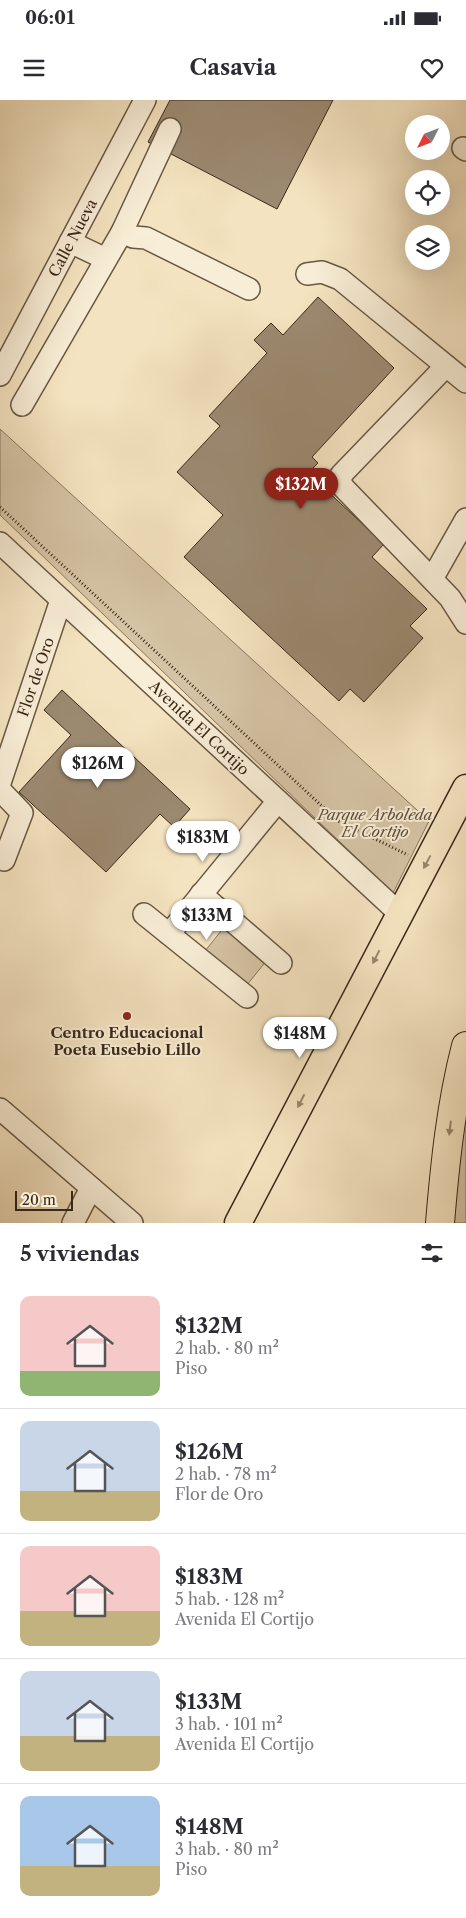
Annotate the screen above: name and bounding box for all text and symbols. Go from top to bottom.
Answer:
text: 06:01 [25,6,75,29]
icon: menu [20,54,48,82]
text: Casavia [190,54,276,81]
icon: heart [418,54,446,82]
north arrow [405,115,450,160]
map controls [405,115,450,270]
button: locate [405,170,450,215]
street label: Calle Nueva [44,195,101,280]
button: layers [405,225,450,270]
pin: $132M [266,468,336,510]
text: $132M [275,474,327,494]
street label: Flor de Oro [13,635,58,719]
street label: Avenida El Cortijo [144,676,253,779]
pin: $126M [63,746,133,789]
text: $126M [72,753,124,773]
park label: Parque Arboleda El Cortijo [317,805,432,841]
pin: $183M [168,820,238,863]
text: $183M [177,827,229,847]
one-way arrow [423,854,431,869]
pin: $133M [172,898,242,941]
text: $133M [181,905,233,925]
one-way arrow [372,949,380,964]
marker: Centro Educacional Poeta Eusebio Lillo [121,1010,133,1022]
pin: $148M [265,1016,335,1059]
place label: Centro Educacional Poeta Eusebio Lillo [51,1023,203,1059]
text: $148M [274,1023,326,1043]
one-way arrow [297,1094,305,1108]
one-way arrow [446,1121,454,1137]
scale bar [15,1188,72,1211]
text: 20 m [22,1191,56,1209]
icon: filters [418,1239,446,1267]
text: 5 viviendas [20,1241,140,1266]
text: $132M [175,1313,243,1338]
icon: home [60,1316,120,1376]
text: 2 hab. · 80 m² [175,1338,279,1358]
text: Piso [175,1358,207,1378]
text: $126M [175,1439,243,1464]
icon: home [60,1441,120,1501]
text: 2 hab. · 78 m² [175,1464,277,1484]
text: Flor de Oro [175,1484,263,1504]
text: $183M [175,1564,243,1589]
icon: home [60,1566,120,1626]
text: 5 hab. · 128 m² [175,1589,284,1609]
text: Avenida El Cortijo [175,1609,314,1629]
text: $133M [175,1689,242,1714]
icon: home [60,1691,120,1751]
text: 3 hab. · 101 m² [175,1714,283,1734]
text: Avenida El Cortijo [175,1734,314,1754]
text: $148M [175,1814,244,1839]
icon: home [60,1816,120,1876]
text: 3 hab. · 80 m² [175,1839,279,1859]
text: Piso [175,1859,207,1879]

